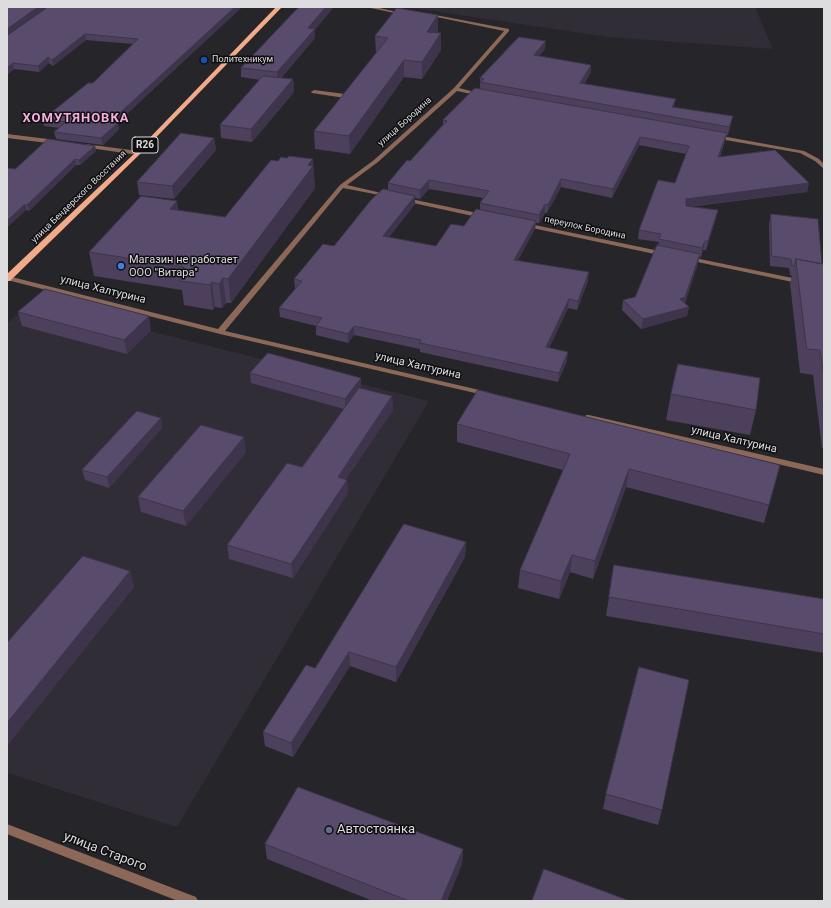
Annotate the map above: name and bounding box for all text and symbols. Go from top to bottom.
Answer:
marker: Политехникум [199,55,209,65]
place label: Политехникум [212,55,273,65]
street label: улица Бородина [376,95,434,149]
district label: ХОМУТЯНОВКА [22,111,130,127]
road number: R26 [132,137,158,153]
street label: улица Бендерского Восстания [29,149,129,245]
street label: переулок Бородина [543,214,627,242]
place label: Магазин не работает ООО "Витара" [129,253,238,279]
marker: Магазин не работает ООО "Витара" [116,261,126,271]
street label: улица Халтурина [59,273,147,307]
street label: улица Халтурина [374,350,462,382]
street label: улица Халтурина [690,424,778,456]
place label: Автостоянка [337,822,415,838]
marker: Автостоянка [324,825,334,835]
street label: улица Старого [61,829,149,875]

